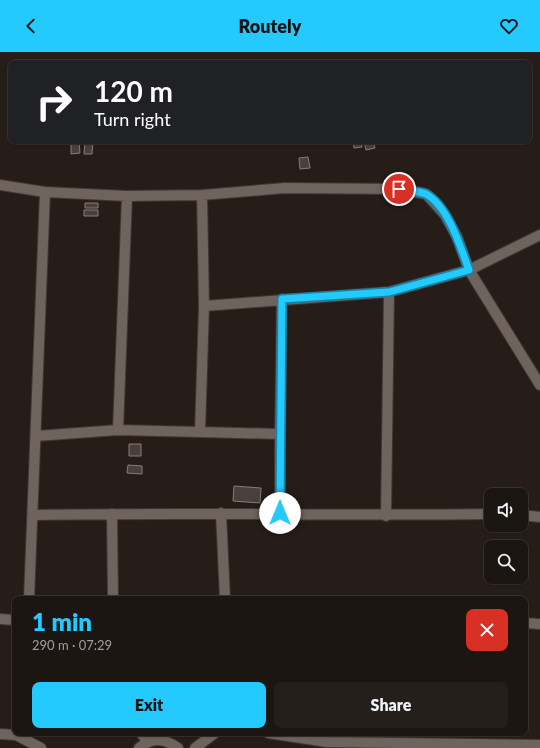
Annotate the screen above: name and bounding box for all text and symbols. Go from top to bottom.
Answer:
icon: back [20,15,42,37]
text: Routely [239,15,301,37]
icon: heart [498,15,520,37]
text: 120 m [94,74,173,108]
icon: right [28,76,80,128]
text: Turn right [94,108,171,130]
pin [382,172,416,206]
icon: arrive [388,178,410,200]
map controls [484,488,528,584]
button: sound [484,488,528,532]
position arrow [259,492,301,534]
button: search [484,540,528,584]
text: 1 min [32,607,92,636]
button: close [466,609,508,651]
text: 290 m · 07:29 [32,637,112,653]
button: Exit [32,682,266,728]
button: Share [274,682,508,728]

